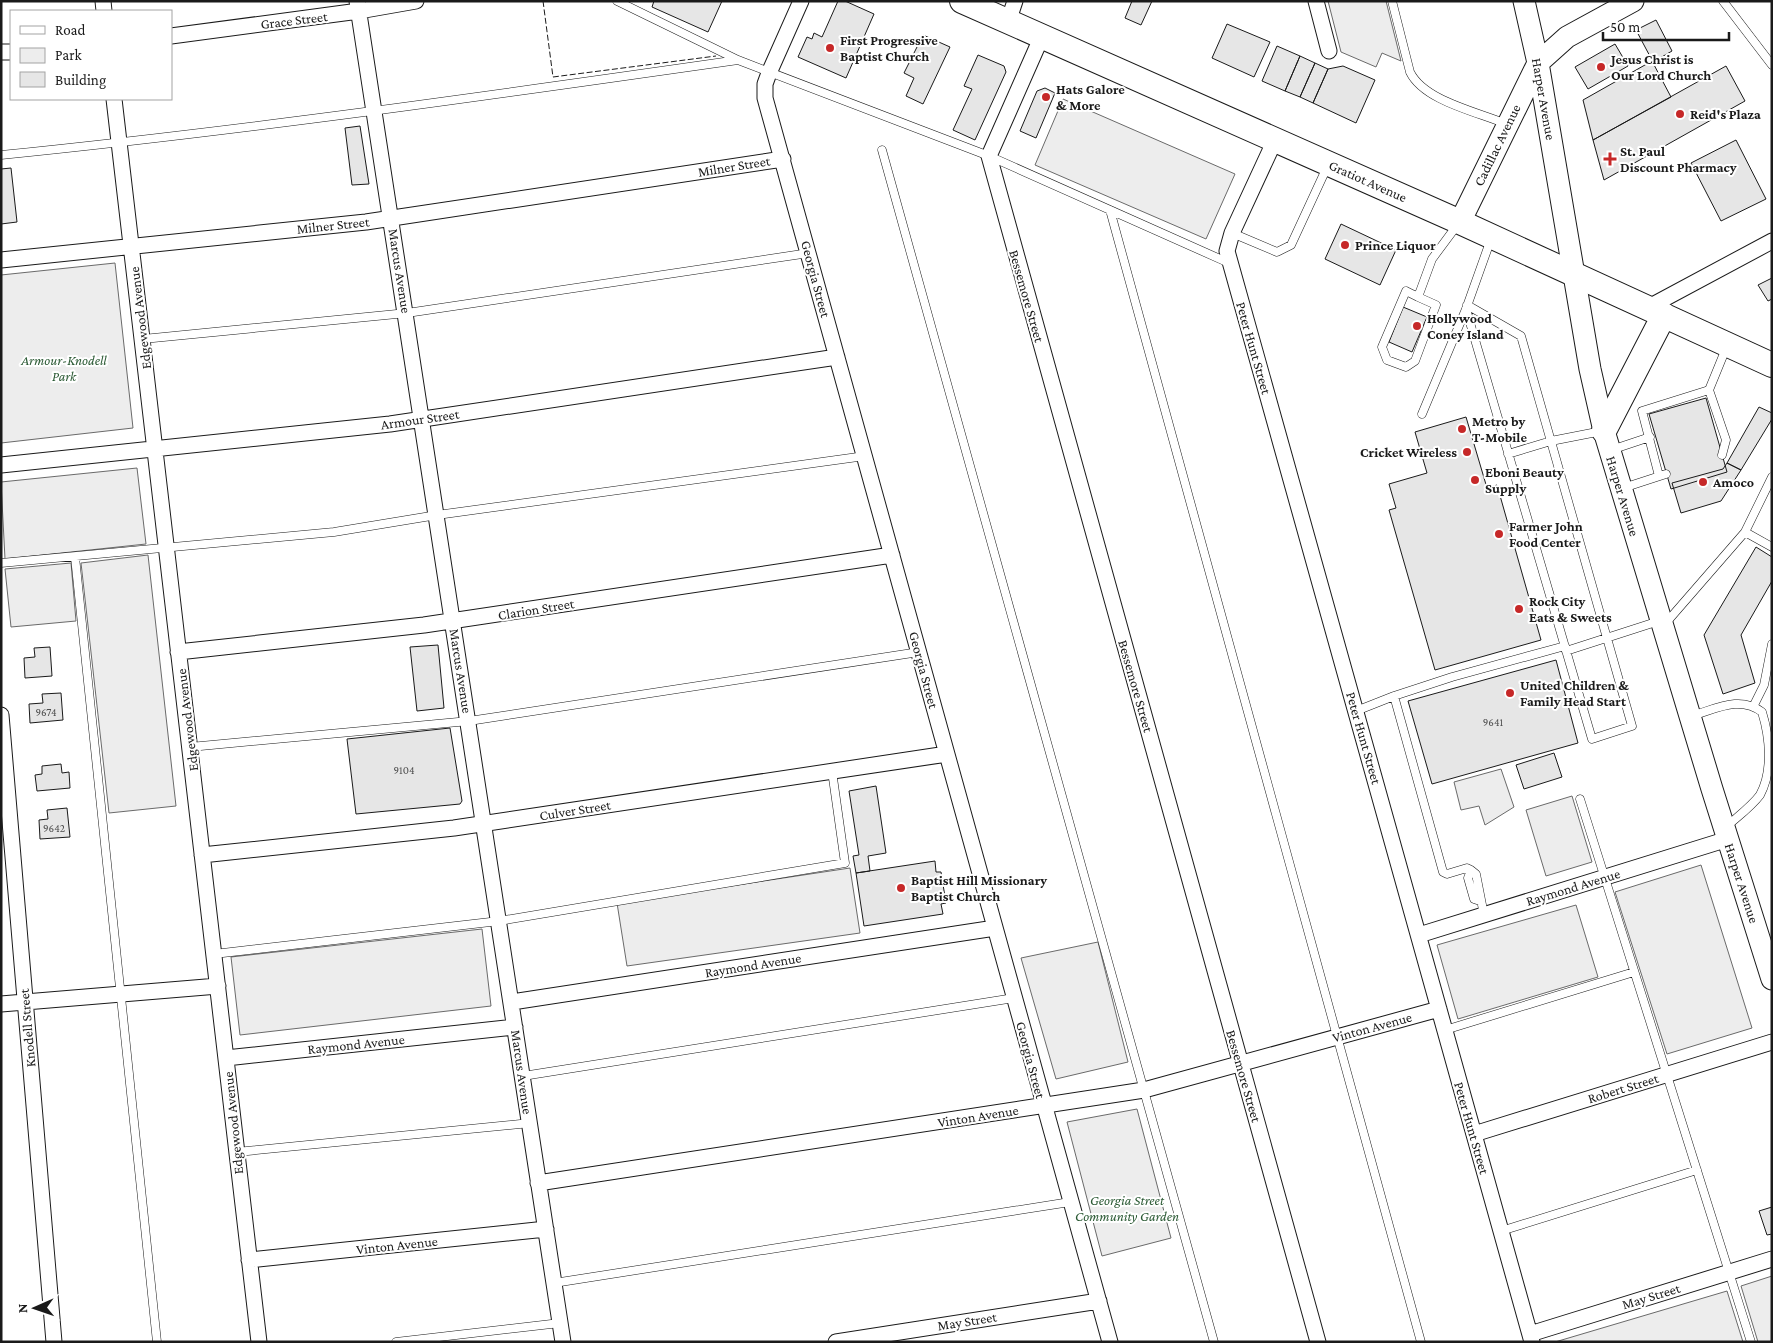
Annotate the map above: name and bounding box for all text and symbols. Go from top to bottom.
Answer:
street label: Grace Street [260,8,329,32]
legend [10,10,172,100]
scale bar [1603,10,1729,42]
text: 50 m [1610,19,1640,35]
text: Road [55,22,86,38]
place label: First Progressive Baptist Church [840,32,938,64]
marker: First Progressive Baptist Church [824,42,836,54]
text: Park [55,47,82,63]
place label: Jesus Christ is Our Lord Church [1609,51,1711,83]
street label: Harper Avenue [1529,57,1559,141]
marker: Jesus Christ is Our Lord Church [1595,61,1607,73]
text: Building [55,72,106,89]
place label: Hats Galore & More [1056,81,1125,113]
marker: Hats Galore & More [1040,91,1052,103]
street label: Cadillac Avenue [1470,101,1524,189]
place label: Reid's Plaza [1690,106,1761,122]
marker: Reid's Plaza [1674,108,1686,120]
place label: St. Paul Discount Pharmacy [1620,143,1737,175]
street label: Milner Street [697,152,772,180]
marker: St. Paul Discount Pharmacy [1604,153,1616,165]
street label: Gratiot Avenue [1326,157,1410,205]
street label: Milner Street [296,213,371,237]
street label: Marcus Avenue [385,228,415,314]
place label: Prince Liquor [1355,237,1436,253]
street label: Georgia Street [798,239,834,320]
marker: Prince Liquor [1339,239,1351,251]
street label: Bessemore Street [1006,248,1048,344]
street label: Edgewood Avenue [126,266,154,370]
street label: Peter Hunt Street [1233,300,1275,396]
place label: Hollywood Coney Island [1427,310,1504,342]
marker: Hollywood Coney Island [1411,320,1423,332]
park label: Armour-Knodell Park [20,352,107,384]
street label: Armour Street [380,406,461,432]
place label: Metro by T-Mobile [1472,413,1527,445]
marker: Metro by T-Mobile [1456,423,1468,435]
place label: Cricket Wireless [1360,444,1457,460]
marker: Cricket Wireless [1461,446,1473,458]
street label: Harper Avenue [1603,454,1643,538]
place label: Eboni Beauty Supply [1485,464,1564,496]
marker: Eboni Beauty Supply [1469,474,1481,486]
place label: Amoco [1712,474,1754,490]
marker: Amoco [1697,476,1709,488]
place label: Farmer John Food Center [1509,518,1583,550]
marker: Farmer John Food Center [1493,528,1505,540]
place label: Rock City Eats & Sweets [1529,593,1612,625]
street label: Clarion Street [497,595,576,623]
marker: Rock City Eats & Sweets [1513,603,1525,615]
street label: Marcus Avenue [446,628,476,714]
street label: Georgia Street [906,630,942,711]
street label: Bessemore Street [1115,638,1157,734]
street label: Edgewood Avenue [173,668,201,772]
place label: United Children & Family Head Start [1520,677,1629,709]
marker: United Children & Family Head Start [1504,687,1516,699]
street label: Peter Hunt Street [1343,690,1385,786]
house number: 9674 [35,706,57,718]
house number: 9641 [1483,716,1504,728]
house number: 9104 [393,764,415,776]
street label: Culver Street [538,796,612,824]
house number: 9642 [43,822,65,834]
street label: Harper Avenue [1722,841,1762,925]
street label: Raymond Avenue [1524,865,1622,909]
place label: Baptist Hill Missionary Baptist Church [911,872,1047,904]
marker: Baptist Hill Missionary Baptist Church [895,882,907,894]
street label: Raymond Avenue [704,949,802,981]
street label: Knodell Street [16,988,38,1068]
street label: Vinton Avenue [1330,1009,1414,1045]
street label: Georgia Street [1013,1020,1049,1101]
street label: Bessemore Street [1223,1028,1265,1124]
street label: Marcus Avenue [508,1029,536,1115]
street label: Raymond Avenue [307,1031,405,1057]
street label: Robert Street [1586,1070,1661,1106]
street label: Edgewood Avenue [220,1071,246,1175]
street label: Peter Hunt Street [1451,1080,1493,1176]
street label: Vinton Avenue [936,1102,1020,1130]
park label: Georgia Street Community Garden [1075,1192,1179,1224]
street label: Vinton Avenue [355,1233,439,1257]
street label: May Street [1620,1279,1682,1312]
north arrow [10,1283,60,1333]
text: N [14,1303,30,1314]
street label: May Street [936,1308,998,1334]

